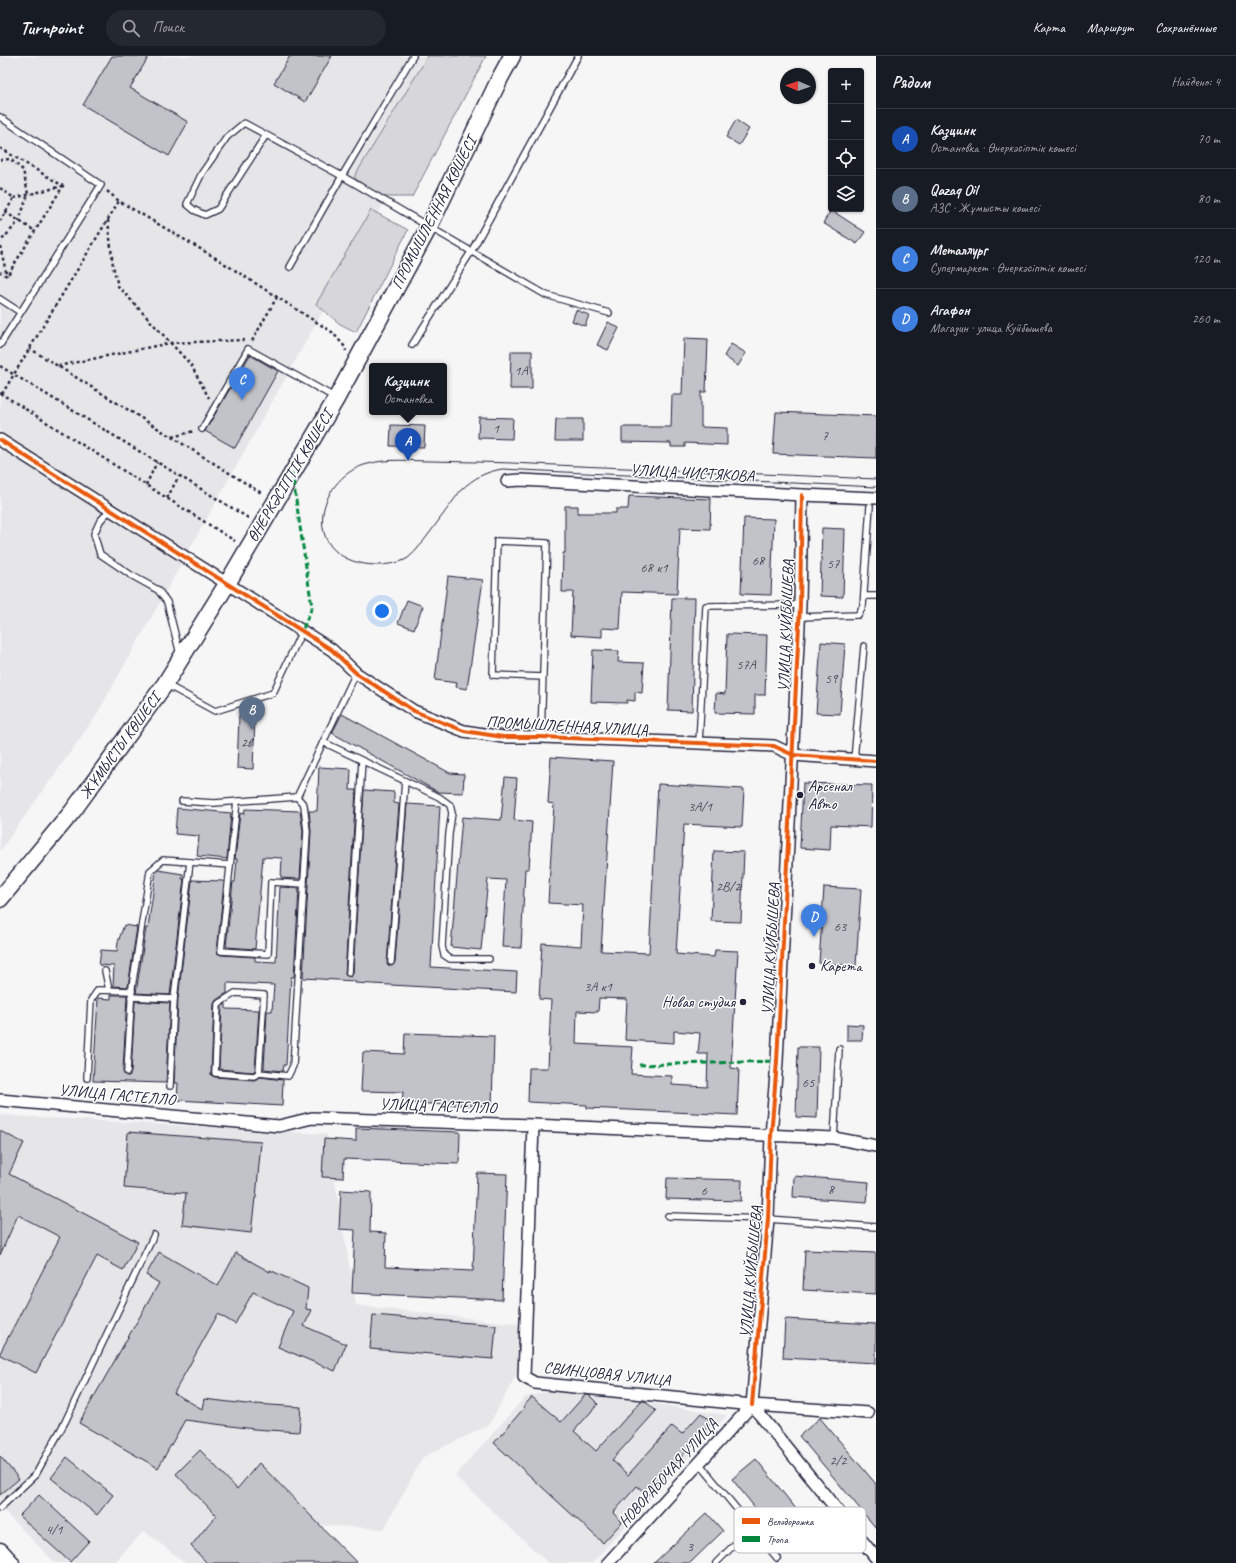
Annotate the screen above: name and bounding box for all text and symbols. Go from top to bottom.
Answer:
search box [106,10,386,46]
text: Turnpoint [20,16,82,40]
icon: search [120,17,142,39]
text: Поиск [152,18,184,37]
text: Карта [1033,19,1065,36]
text: Маршрут [1087,19,1133,36]
text: Сохранённые [1155,19,1216,36]
north arrow [780,68,816,104]
map controls [828,68,864,212]
button: + [828,68,864,104]
text: Рядом [892,72,930,93]
text: Найдено: 4 [1172,74,1220,90]
button: − [828,104,864,140]
text: Казцинк [930,121,975,140]
street label: ПРОМЫШЛЕННАЯ КӨШЕСІ [387,130,483,292]
text: A [902,131,908,147]
text: 70 m [1198,131,1220,147]
button: locate [828,140,864,176]
text: Остановка · Өнеркәсіптік көшесі [930,140,1076,156]
button: layers [828,176,864,212]
text: Qazaq Oil [930,181,977,200]
text: B [902,191,908,207]
text: 80 m [1198,191,1220,207]
text: АЗС · Жұмысты көшесі [930,200,1039,216]
text: Металлург [930,241,987,260]
text: C [902,251,908,267]
text: 120 m [1192,251,1220,267]
text: Супермаркет · Өнеркәсіптік көшесі [930,260,1085,276]
text: Агафон [930,301,970,320]
text: D [901,311,909,327]
text: 260 m [1192,311,1220,327]
text: Магазин · улица Куйбышева [930,320,1052,336]
house number: 1А [514,362,529,379]
popup [369,363,447,415]
pin: C [229,367,255,400]
text: Казцинк [384,372,429,391]
text: Остановка [384,391,432,407]
street label: ӨНЕРКӘСІПТІК КӨШЕСІ [243,403,339,546]
house number: 1 [493,420,500,437]
house number: 7 [822,427,829,444]
pin: A [395,428,421,461]
street label: УЛИЦА ЧИСТЯКОВА [630,460,755,486]
house number: 68 [752,552,766,569]
house number: 57 [827,555,840,572]
house number: 68 к1 [640,559,668,576]
street label: УЛИЦА КУЙБЫШЕВА [774,559,798,692]
your location [372,601,392,621]
house number: 57А [736,656,757,673]
house number: 59 [825,670,839,687]
street label: ЖҰМЫСТЫ КӨШЕСІ [75,687,167,803]
pin: B [239,697,265,730]
street label: ПРОМЫШЛЕННАЯ УЛИЦА [486,712,649,740]
house number: 2в [241,734,255,751]
place label: Арсенал Авто [808,776,853,814]
marker: Арсенал Авто [795,790,805,800]
house number: 3А/1 [688,798,713,815]
house number: 2В/2 [716,878,742,895]
street label: УЛИЦА КУЙБЫШЕВА [758,881,784,1016]
pin: D [801,904,827,937]
house number: 63 [834,918,848,935]
place label: Карета [820,956,863,976]
marker: Карета [807,961,817,971]
house number: 3А к1 [584,978,613,995]
place label: Новая студия [662,992,737,1012]
marker: Новая студия [738,997,748,1007]
house number: 65 [802,1074,815,1091]
street label: УЛИЦА ГАСТЕЛЛО [58,1080,178,1110]
street label: УЛИЦА ГАСТЕЛЛО [379,1094,499,1118]
house number: 8 [828,1181,836,1198]
house number: 6 [701,1182,708,1199]
street label: УЛИЦА КУЙБЫШЕВА [735,1204,767,1339]
street label: СВИНЦОВАЯ УЛИЦА [543,1357,672,1391]
street label: НОВОРАБОЧАЯ УЛИЦА [614,1414,723,1531]
house number: 2/2 [829,1452,848,1469]
legend [734,1507,866,1553]
text: Велодорожка [767,1514,814,1528]
house number: 4/1 [45,1521,63,1538]
text: Тропа [767,1532,788,1546]
house number: 3 [687,1538,695,1555]

